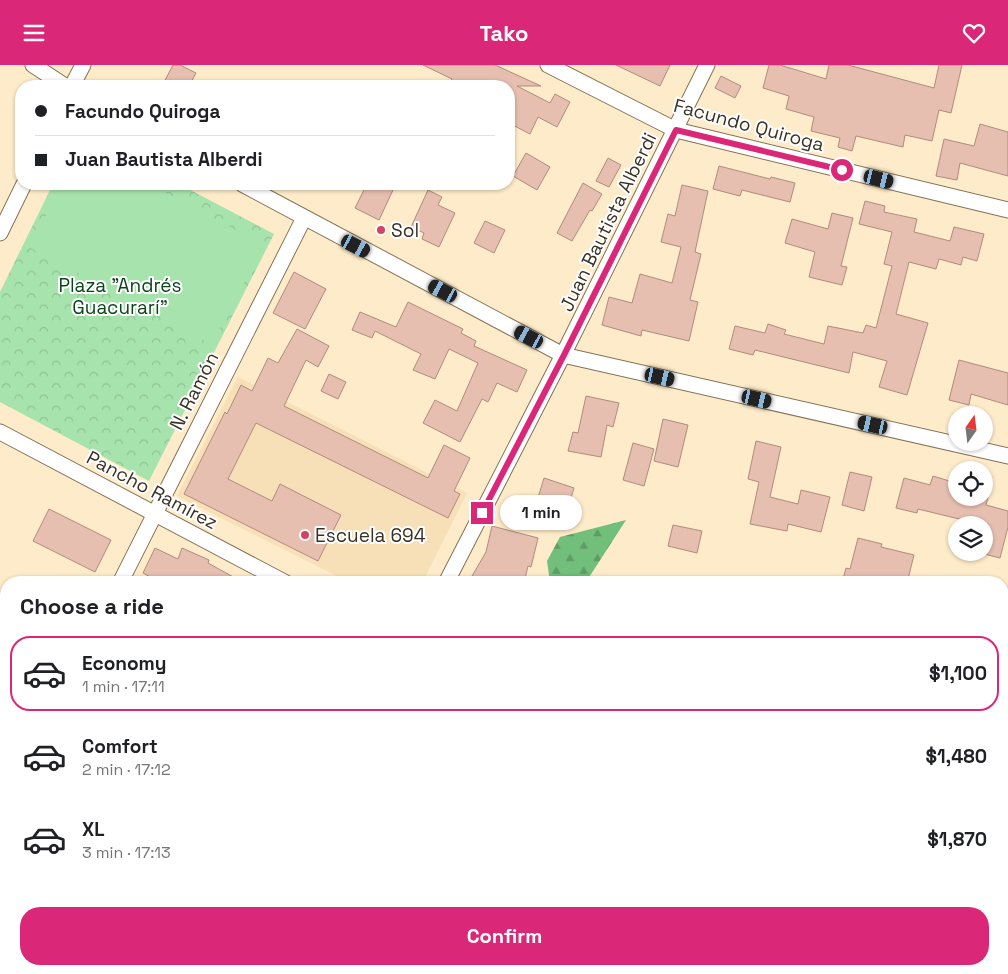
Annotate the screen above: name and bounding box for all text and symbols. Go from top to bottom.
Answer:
icon: menu [20,19,48,47]
text: Tako [480,19,528,47]
icon: heart [960,19,988,47]
street label: Facundo Quiroga [671,93,827,157]
text: Facundo Quiroga [65,99,220,124]
street label: Juan Bautista Alberdi [554,128,662,316]
text: Juan Bautista Alberdi [65,147,262,172]
route start [831,159,853,181]
car [862,168,895,190]
place label: Sol [391,218,419,243]
marker: Sol [375,224,387,236]
car [339,232,372,260]
park label: Plaza "Andrés Guacurarí" [58,273,182,320]
car [426,277,459,305]
car [512,323,545,351]
street label: N. Ramón [164,348,224,434]
car [643,366,676,388]
car [740,388,773,410]
north arrow [948,406,992,451]
map controls [948,406,993,561]
car [856,414,889,436]
street label: Pancho Ramírez [82,445,222,535]
button: locate [948,461,993,506]
callout: 1 min [500,495,582,531]
route end [471,502,493,524]
text: 1 min [521,502,561,523]
button: layers [948,516,993,561]
place label: Escuela 694 [315,523,426,548]
marker: Escuela 694 [299,529,311,541]
text: Choose a ride [20,592,164,620]
icon: car [22,651,67,696]
text: Economy [82,651,166,676]
text: $1,100 [929,661,987,686]
text: 1 min · 17:11 [82,676,165,697]
icon: car [22,734,67,779]
text: Comfort [82,734,158,759]
text: $1,480 [926,744,987,769]
text: 2 min · 17:12 [82,759,171,780]
icon: car [22,817,67,862]
text: XL [82,817,105,842]
text: $1,870 [927,827,987,852]
text: 3 min · 17:13 [82,842,171,863]
button: Confirm [20,907,989,965]

